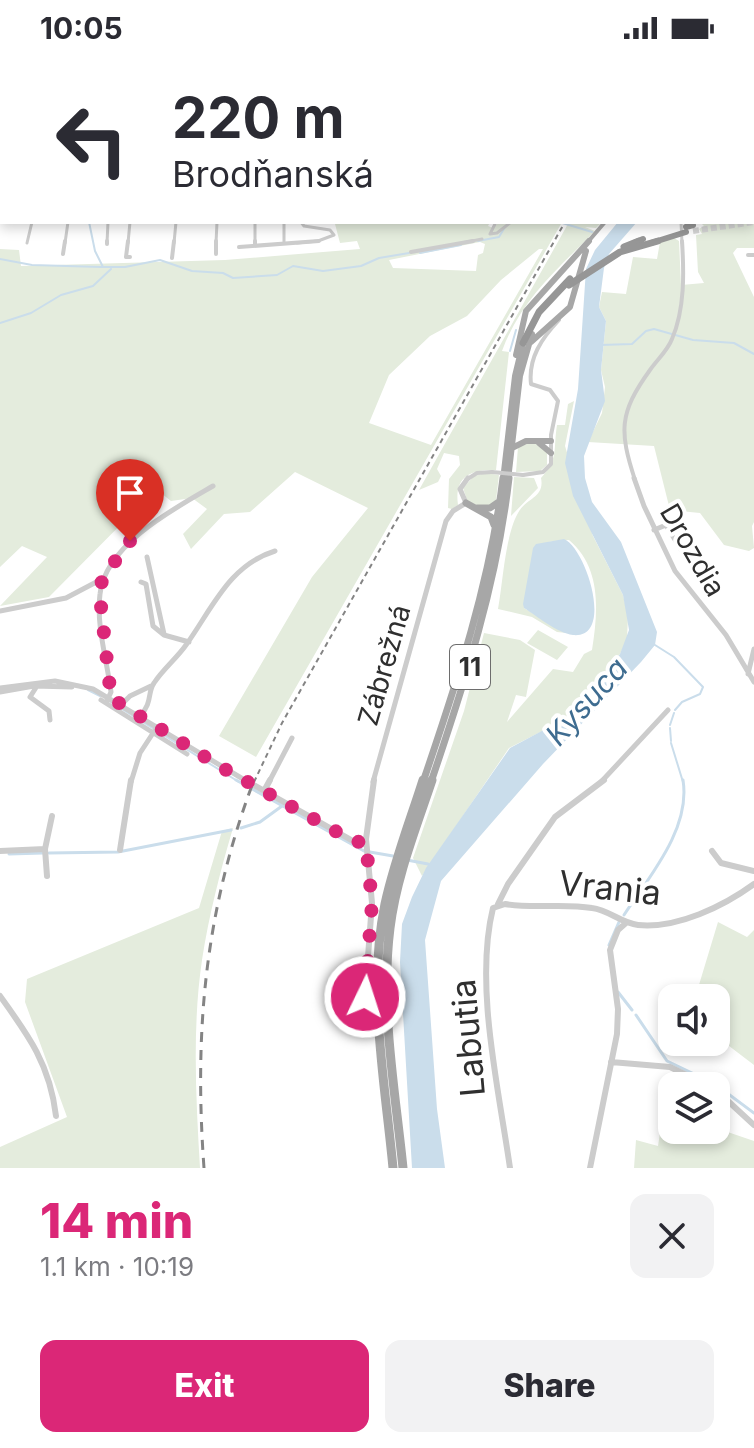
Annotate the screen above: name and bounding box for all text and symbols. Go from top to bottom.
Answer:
text: 10:05 [40,10,123,46]
text: 220 m [172,84,345,152]
icon: left [40,88,144,192]
text: Brodňanská [172,152,374,196]
pin [96,459,164,541]
icon: arrive [108,471,152,515]
street label: Drozdia [653,498,733,602]
street label: Zábrežná [351,601,417,729]
road number: 11 [450,645,490,689]
water label: Kysuca [538,650,635,752]
street label: Vrania [557,862,663,913]
position arrow [323,955,407,1039]
street label: Labutia [442,978,493,1098]
map controls [658,984,730,1144]
button: sound [658,984,730,1056]
button: layers [658,1072,730,1144]
text: 14 min [40,1191,193,1250]
button: close [630,1194,714,1278]
text: 1.1 km · 10:19 [40,1251,194,1282]
button: Exit [40,1340,369,1432]
button: Share [385,1340,714,1432]

